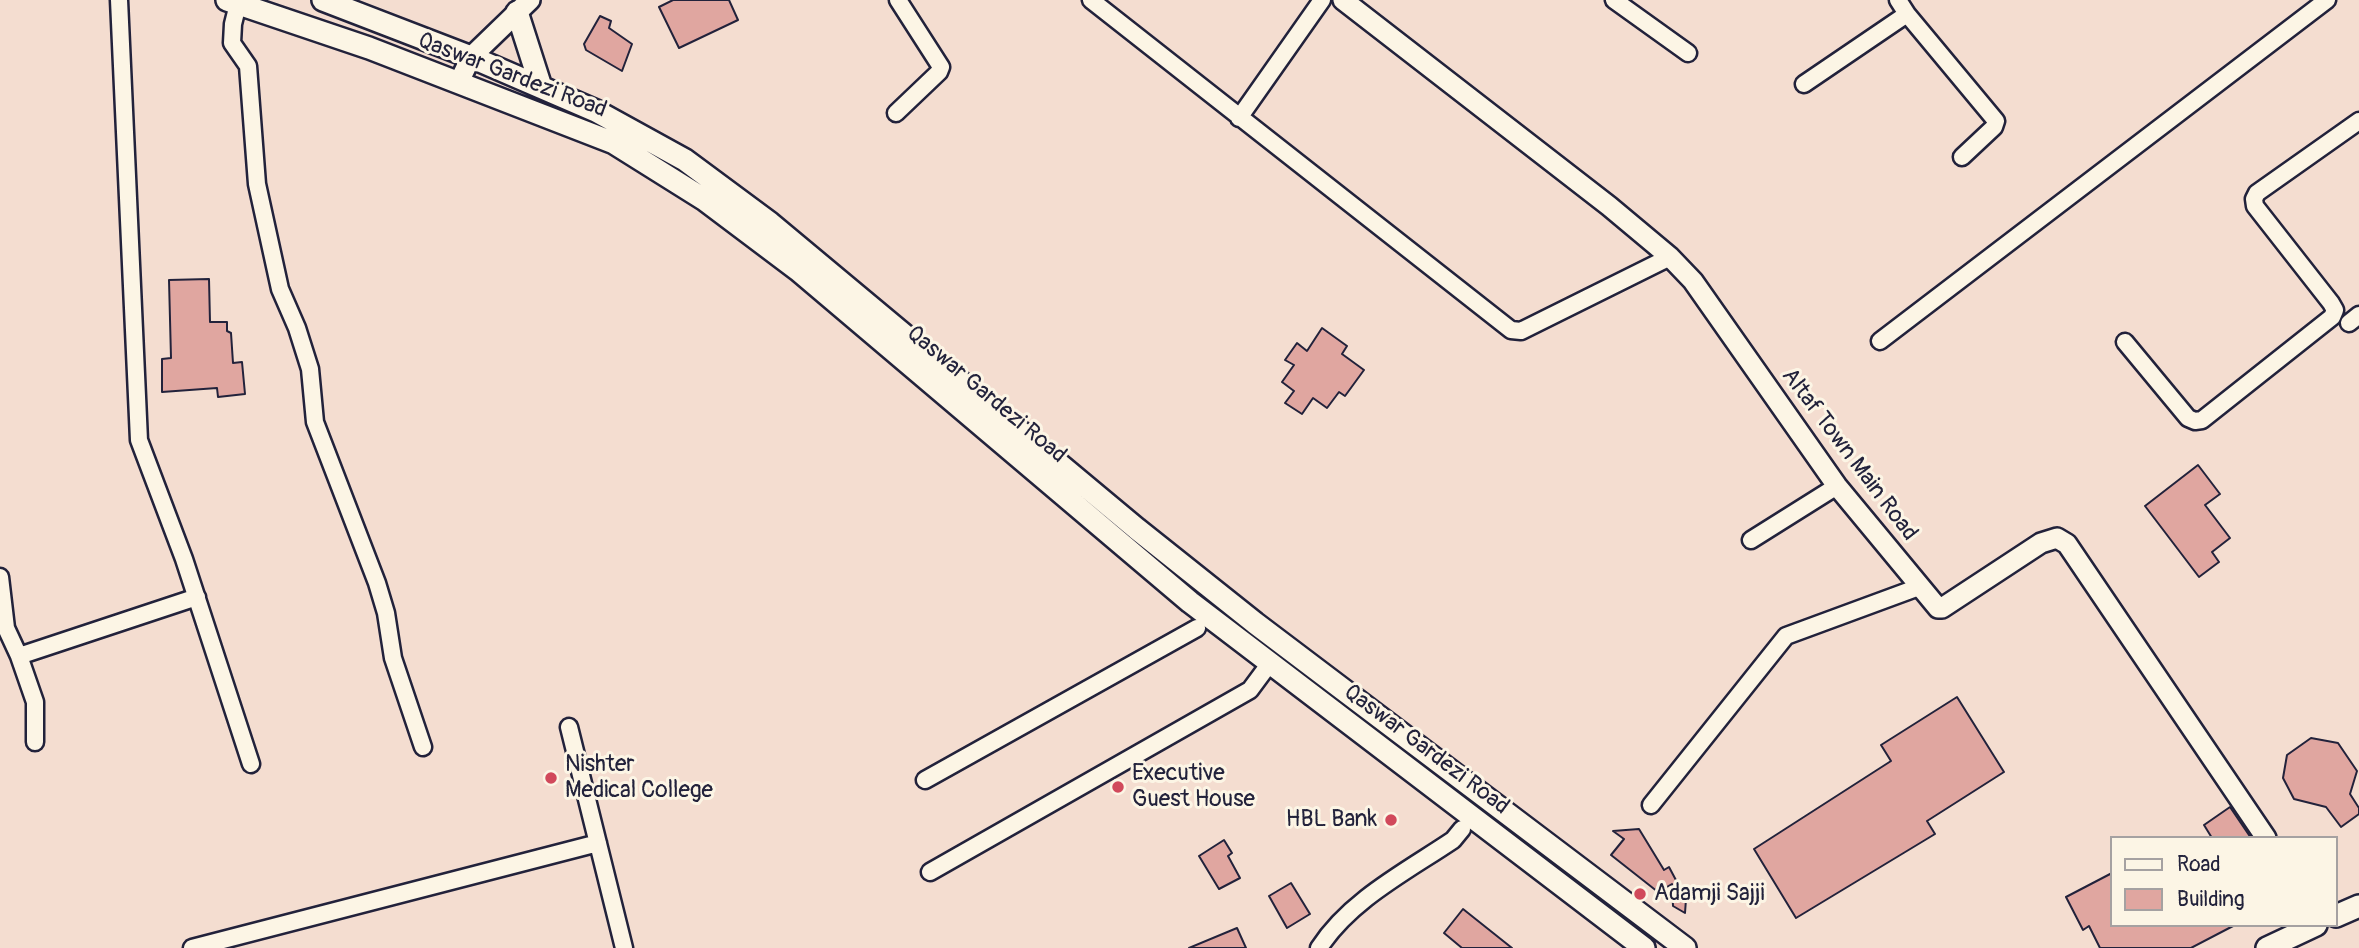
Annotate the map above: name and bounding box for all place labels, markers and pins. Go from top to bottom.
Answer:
place label: Nishter Medical College [565,751,713,805]
place label: Executive Guest House [1132,760,1255,814]
marker: Nishter Medical College [543,770,559,786]
marker: Executive Guest House [1110,779,1126,795]
place label: HBL Bank [1286,806,1377,834]
marker: HBL Bank [1383,812,1399,828]
place label: Adamji Sajji [1654,880,1764,908]
marker: Adamji Sajji [1632,886,1648,902]

